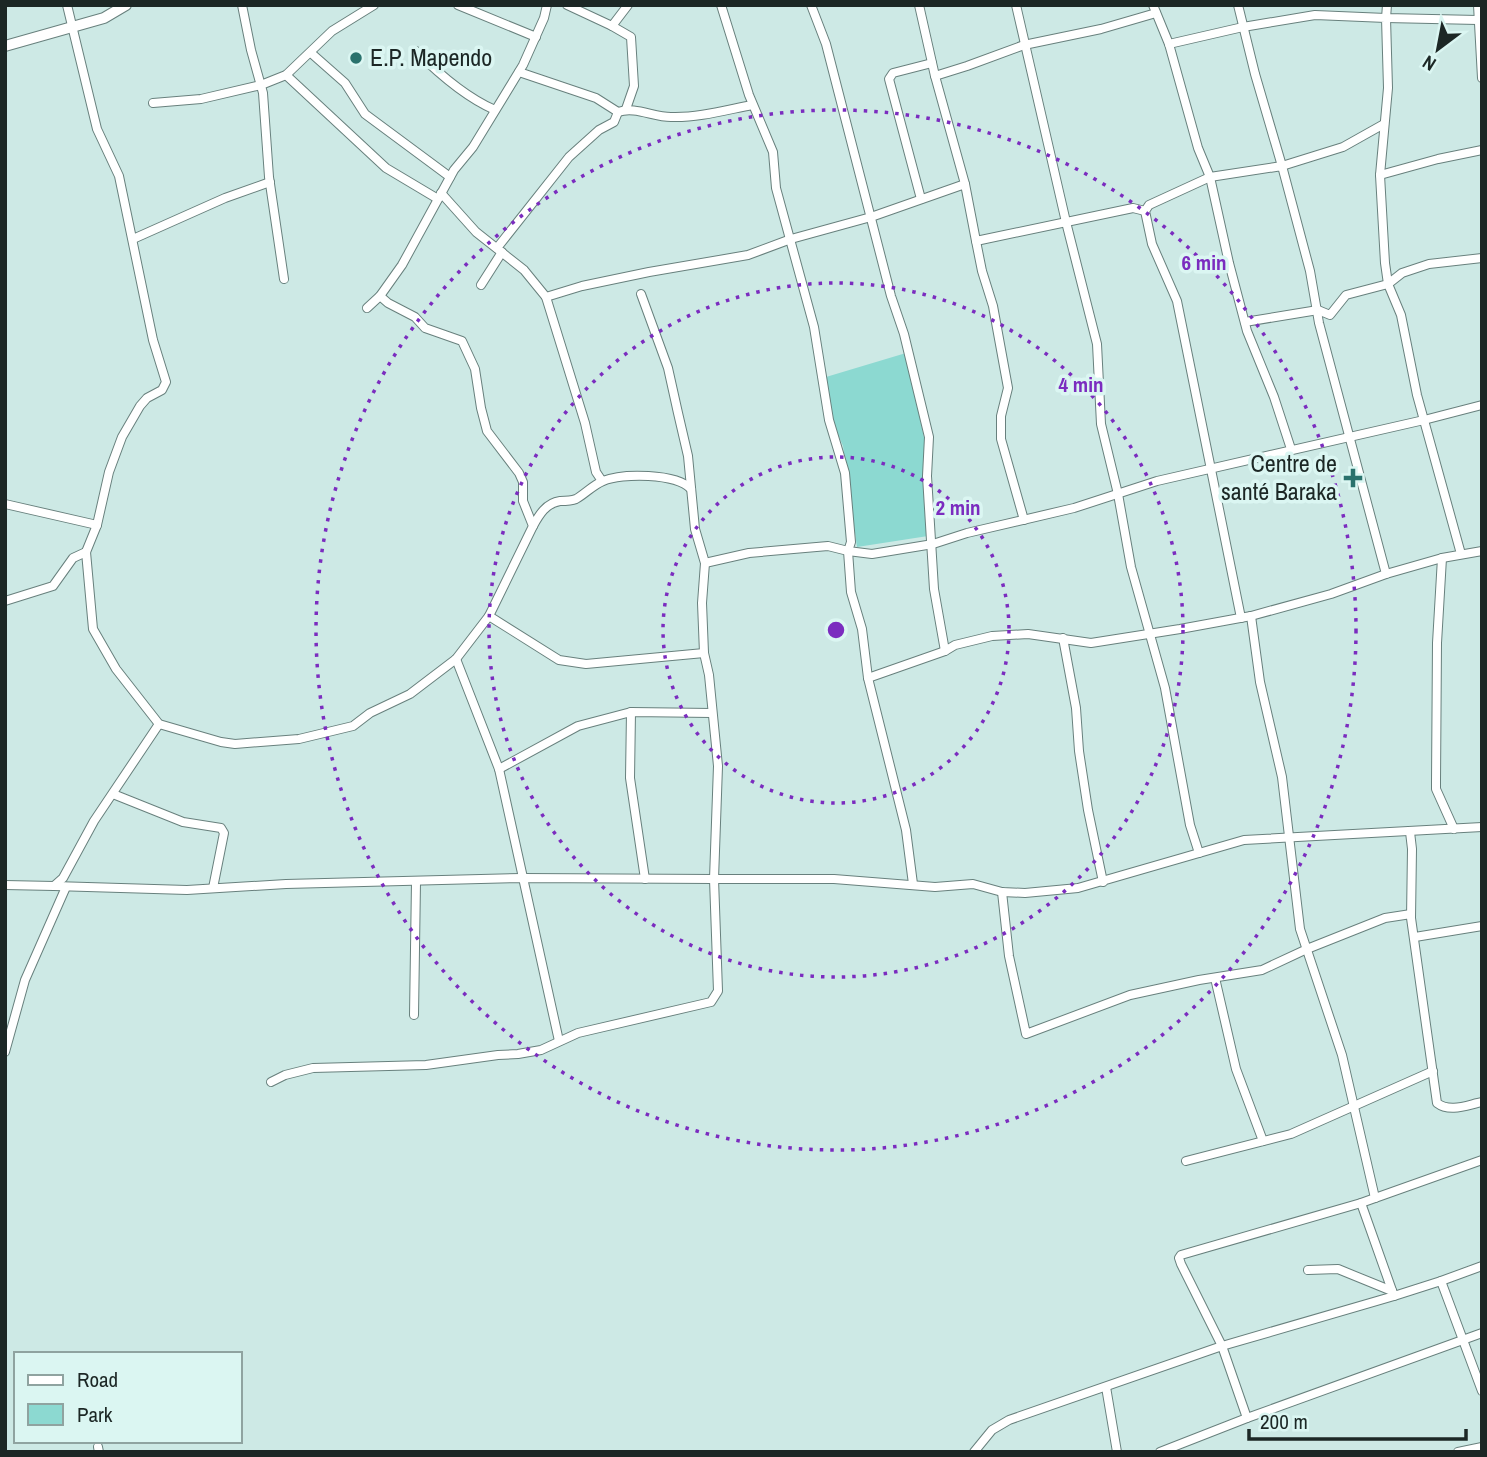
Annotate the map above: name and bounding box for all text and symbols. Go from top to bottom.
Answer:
north arrow [1403,14,1473,84]
place label: E.P. Mapendo [370,41,492,73]
text: N [1417,49,1441,77]
marker: E.P. Mapendo [348,50,364,66]
text: 6 min [1182,248,1226,277]
text: 4 min [1059,370,1103,399]
place label: Centre de santé Baraka [1221,447,1337,507]
marker: Centre de santé Baraka [1343,468,1363,488]
text: 2 min [936,493,980,522]
centre of rings [824,618,848,642]
legend [14,1352,242,1443]
text: Road [77,1365,118,1394]
scale bar [1249,1398,1466,1442]
text: Park [77,1400,113,1429]
text: 200 m [1260,1407,1308,1436]

